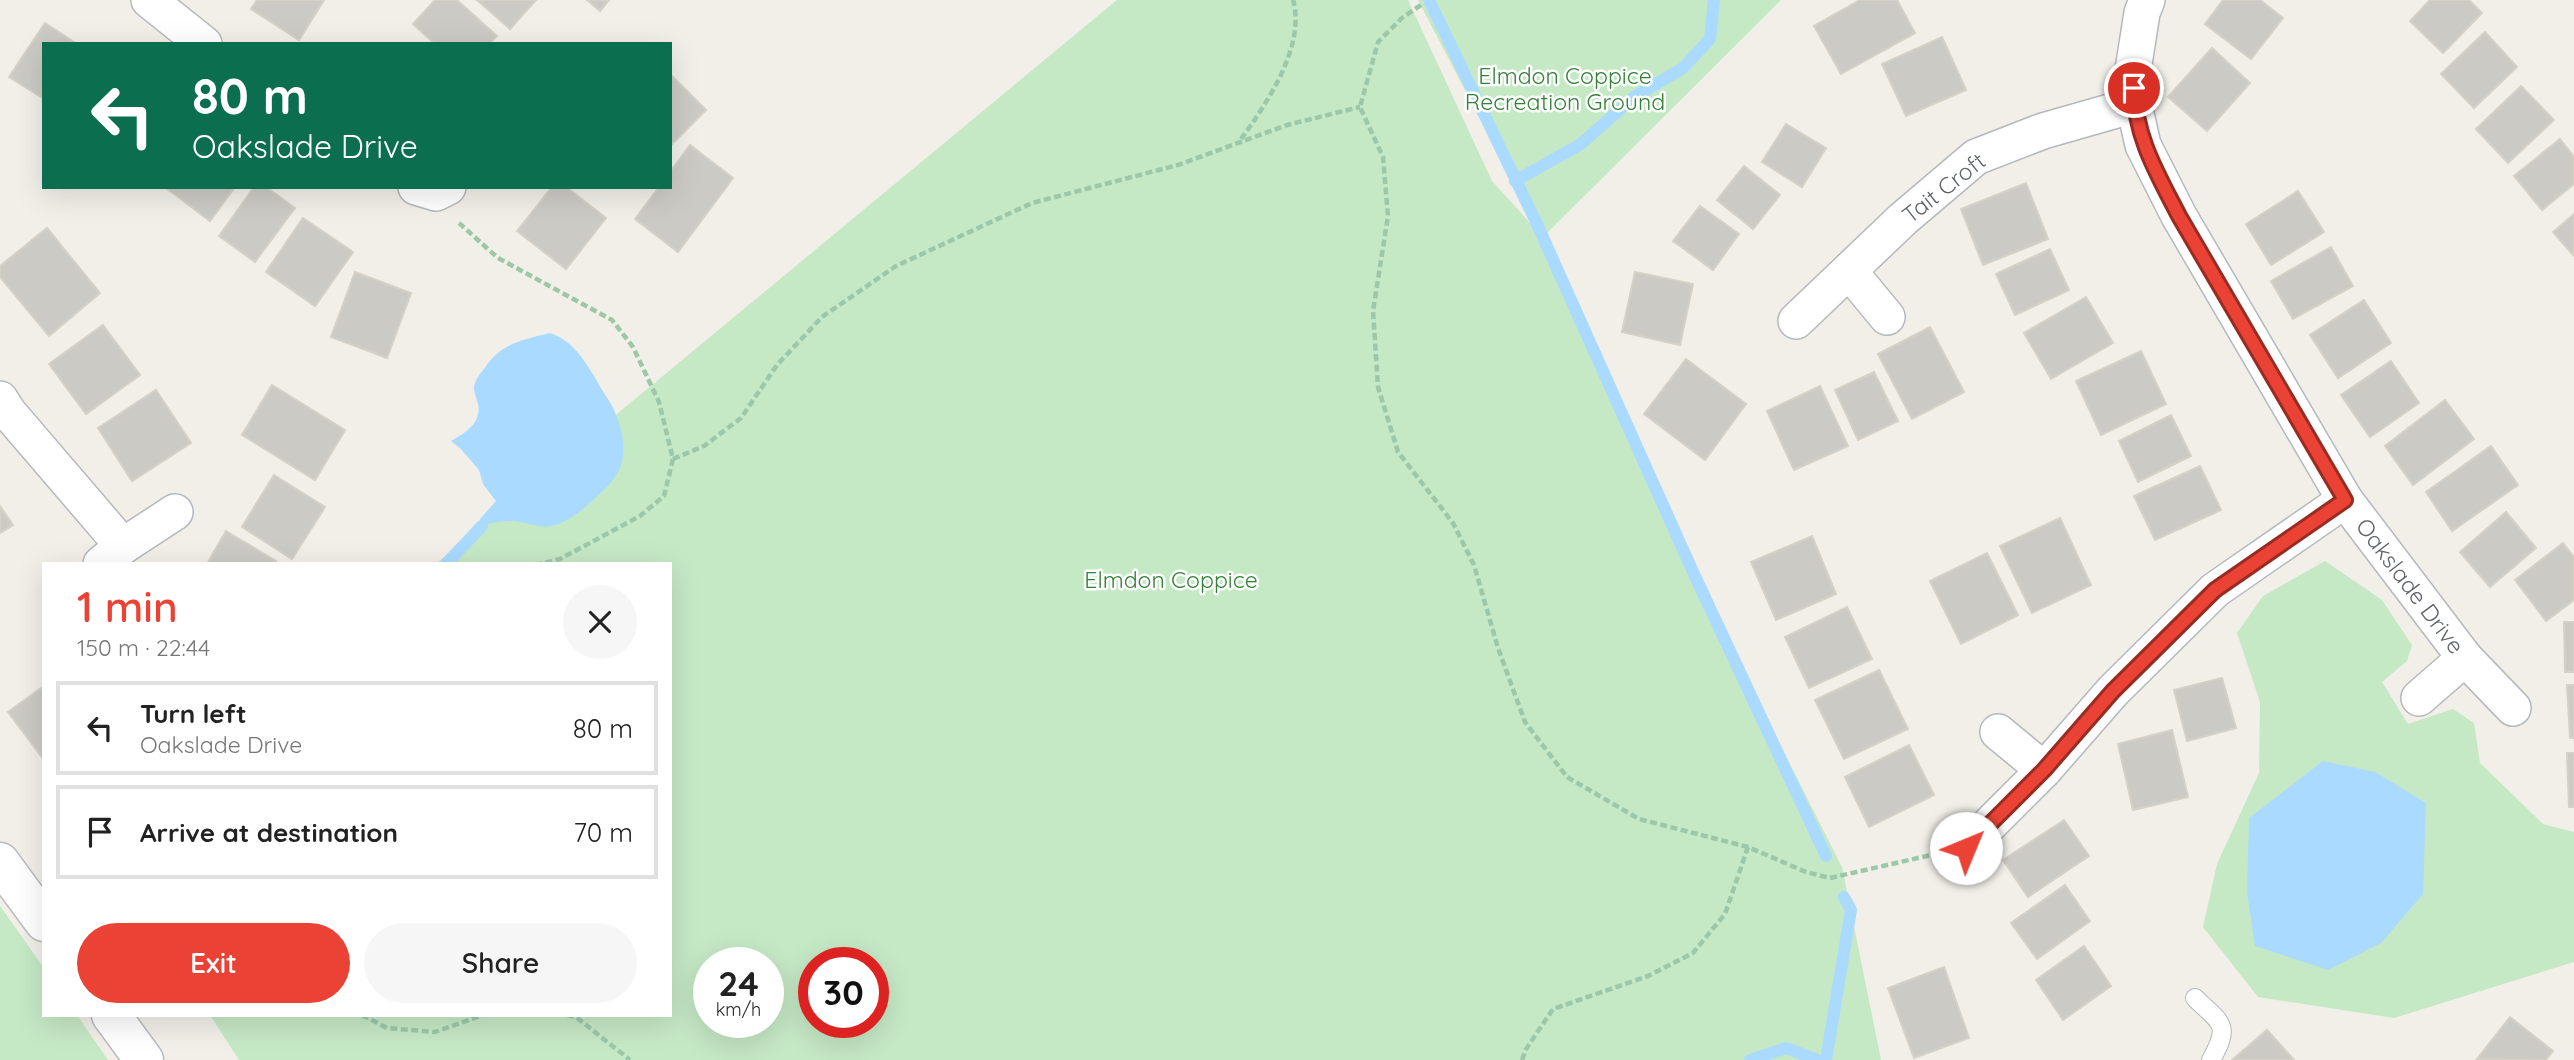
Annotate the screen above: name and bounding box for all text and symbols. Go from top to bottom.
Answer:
pin [2104,58,2164,118]
park label: Elmdon Coppice Recreation Ground [1465,61,1665,116]
text: 80 m [192,65,308,126]
icon: arrive [2115,69,2153,107]
icon: left [77,70,168,161]
text: Oakslade Drive [192,126,418,166]
street label: Tait Croft [1896,146,1991,229]
street label: Oakslade Drive [2350,512,2471,659]
park label: Elmdon Coppice [1084,565,1258,594]
text: 1 min [77,580,178,633]
button: close [563,585,637,659]
text: 150 m · 22:44 [77,633,210,662]
text: Turn left [140,697,247,730]
icon: left [81,709,119,747]
text: 80 m [573,712,633,745]
text: Oakslade Drive [140,730,302,759]
position arrow [1929,811,2003,885]
icon: arrive [81,813,119,851]
text: Arrive at destination [140,816,398,849]
text: 70 m [573,816,633,849]
button: Exit [77,923,350,1003]
button: Share [364,923,637,1003]
speed limit sign: 30 [798,947,889,1038]
text: 24 [718,961,759,1005]
text: km/h [716,998,761,1021]

